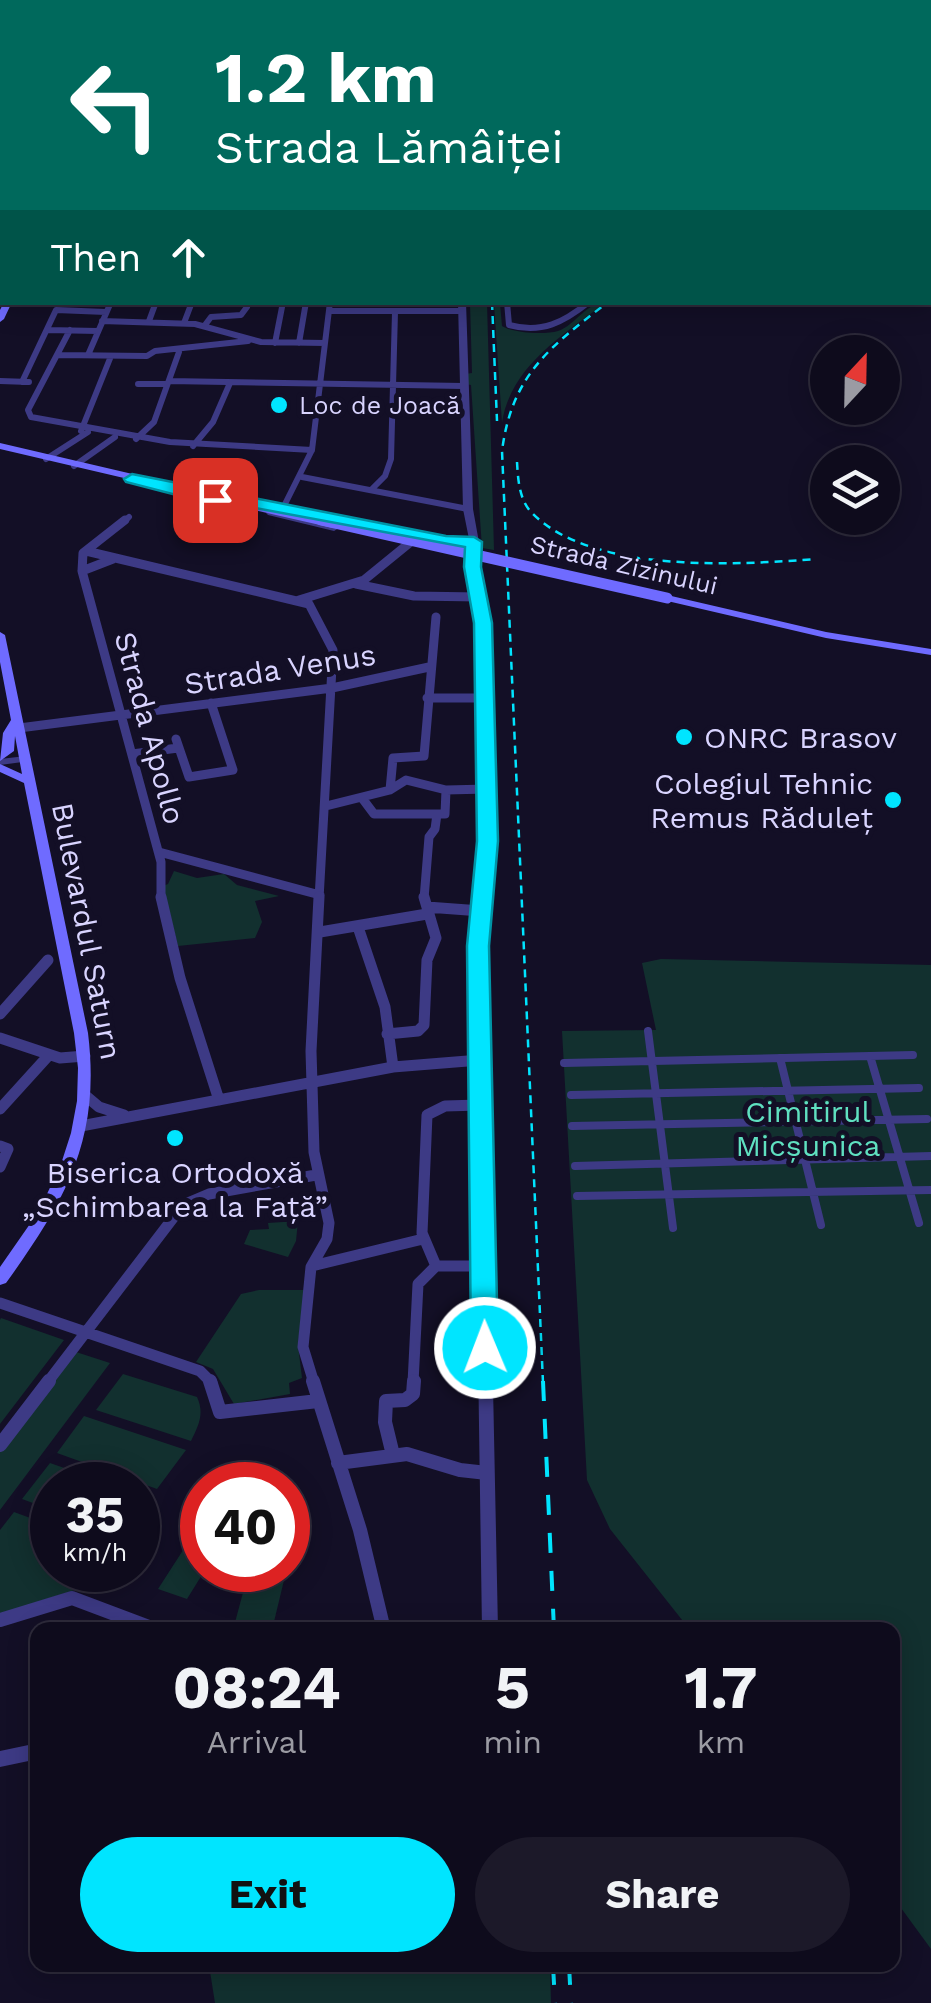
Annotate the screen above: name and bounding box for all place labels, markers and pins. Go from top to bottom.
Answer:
place label: Loc de Joacă [299,391,460,420]
marker: Loc de Joacă [268,394,290,416]
pin [173,458,258,543]
place label: ONRC Brasov [704,720,897,755]
marker: ONRC Brasov [673,726,695,748]
place label: Colegiul Tehnic Remus Răduleț [650,766,873,835]
marker: Colegiul Tehnic Remus Răduleț [882,789,904,811]
marker: Biserica Ortodoxă „Schimbarea la Față” [164,1127,186,1149]
place label: Biserica Ortodoxă „Schimbarea la Față” [22,1155,328,1224]

